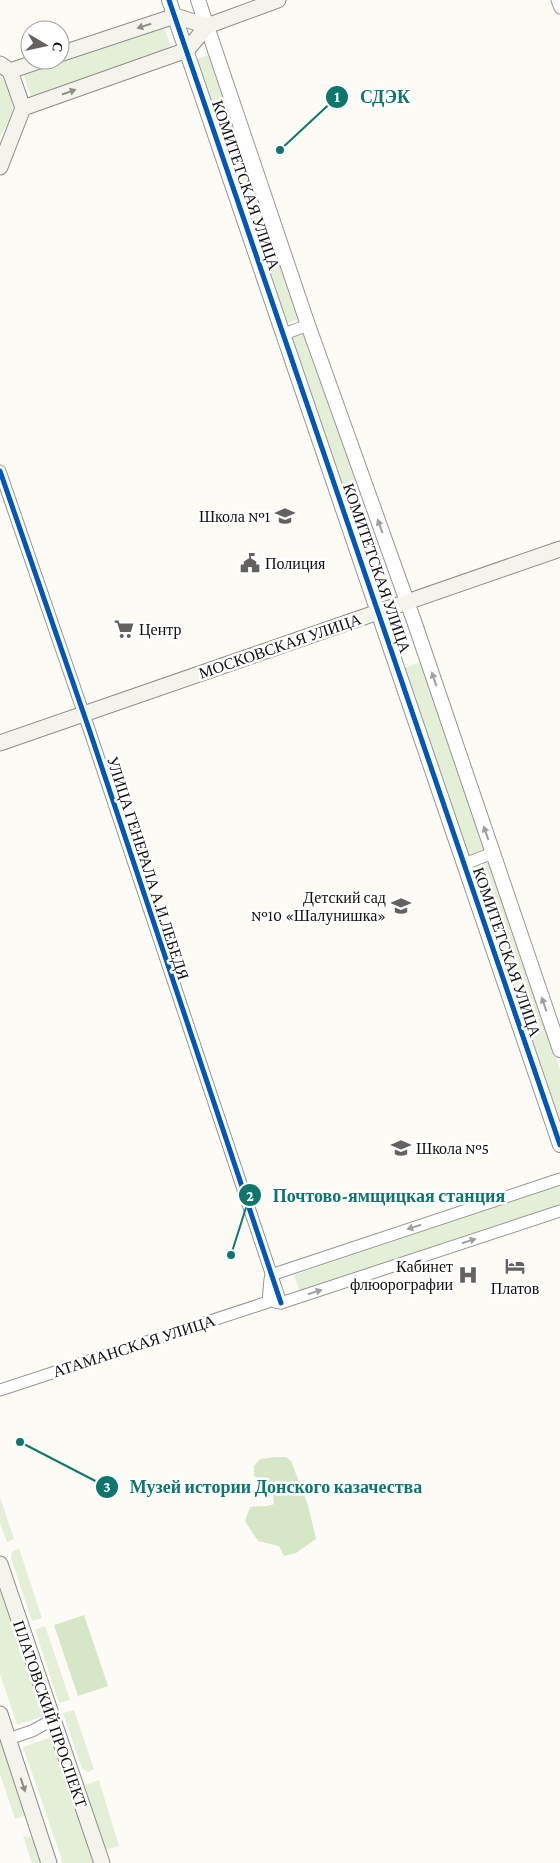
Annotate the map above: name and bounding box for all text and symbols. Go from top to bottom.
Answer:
north arrow [20,20,70,70]
one-way arrow [136,23,151,31]
text: С [49,41,67,53]
callout: СДЭК [325,80,420,113]
text: СДЭК [360,87,410,107]
one-way arrow [62,88,77,95]
text: 1 [334,89,340,105]
street label: КОМИТЕТСКАЯ УЛИЦА [208,98,283,273]
street label: КОМИТЕТСКАЯ УЛИЦА [339,481,414,656]
school or university icon: Школа №1 [274,505,296,527]
place label: Школа №1 [199,508,270,525]
one-way arrow [376,518,384,533]
public building icon: Полиция [239,552,261,574]
place label: Полиция [265,555,326,573]
street label: МОСКОВСКАЯ УЛИЦА [197,610,364,683]
supermarket icon: Центр [113,618,135,640]
place label: Центр [139,621,181,639]
one-way arrow [430,672,437,687]
street label: УЛИЦА ГЕНЕРАЛА А.И.ЛЕБЕДЯ [103,754,192,982]
one-way arrow [482,825,490,840]
street label: КОМИТЕТСКАЯ УЛИЦА [469,865,544,1040]
place label: Детский сад №10 «Шалунишка» [251,889,386,925]
school or university icon: Детский сад №10 «Шалунишка» [390,895,412,917]
one-way arrow [540,996,547,1011]
school or university icon: Школа №5 [390,1137,412,1159]
place label: Школа №5 [416,1140,489,1157]
callout: Почтово-ямщицкая станция [238,1179,515,1212]
text: Почтово-ямщицкая станция [273,1186,505,1206]
text: 2 [246,1188,254,1204]
one-way arrow [406,1224,421,1232]
one-way arrow [462,1237,477,1244]
hotel icon: Платов [504,1255,526,1277]
place label: Кабинет флюорографии [350,1258,453,1294]
hospital icon: Кабинет флюорографии [457,1264,479,1286]
place label: Платов [491,1280,540,1297]
one-way arrow [308,1287,323,1295]
street label: АТАМАНСКАЯ УЛИЦА [51,1312,218,1381]
callout: Музей истории Донского казачества [94,1470,432,1503]
text: Музей истории Донского казачества [130,1477,422,1497]
text: 3 [103,1479,111,1495]
street label: ПЛАТОВСКИЙ ПРОСПЕКТ [10,1618,91,1810]
one-way arrow [20,1778,28,1793]

